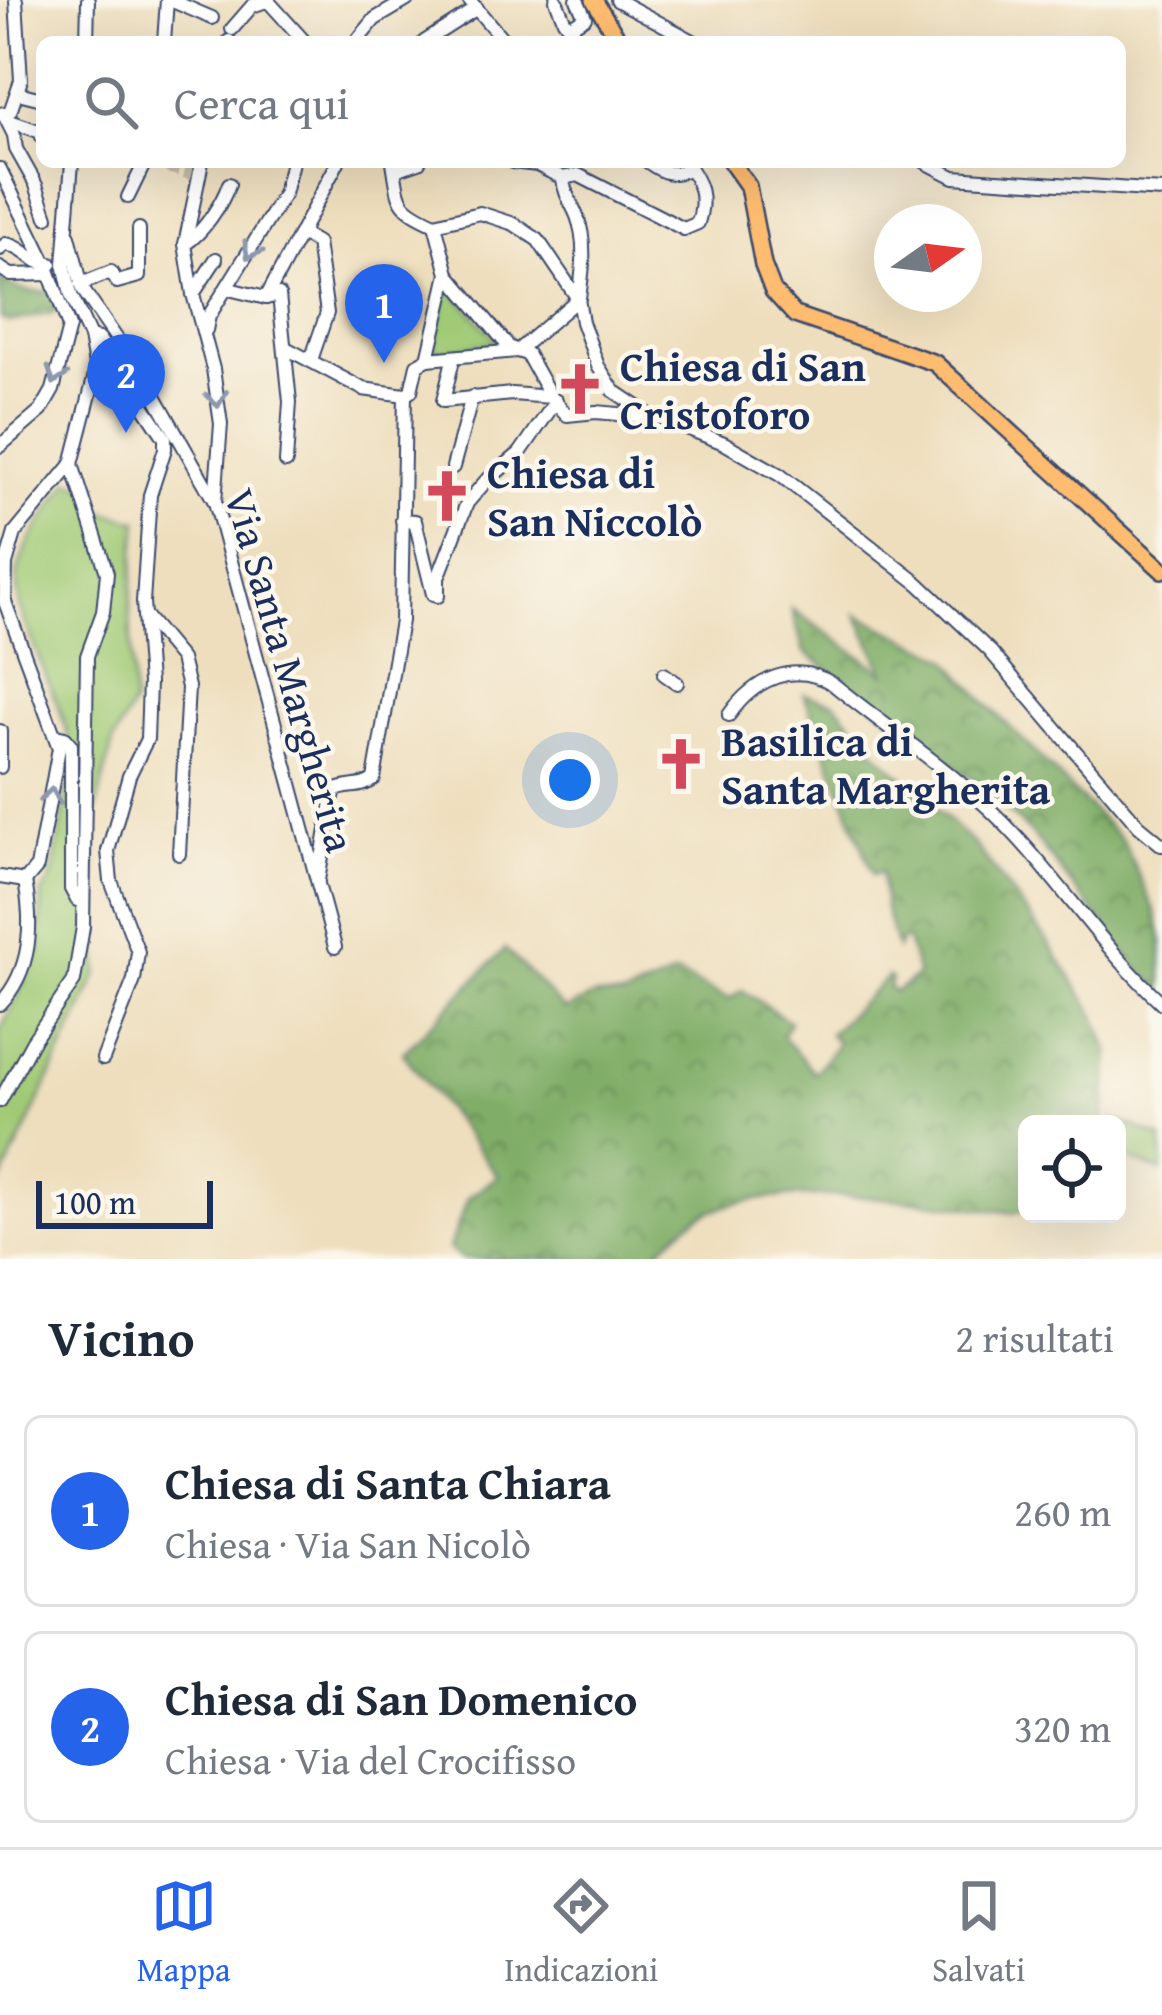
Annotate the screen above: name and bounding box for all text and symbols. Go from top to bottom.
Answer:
search box [36,36,1126,168]
icon: search [78,69,144,135]
text: Cerca qui [174,70,349,135]
north arrow [874,204,982,312]
one-way arrow [242,238,265,260]
pin: 1 [345,264,423,363]
pin: 2 [87,334,165,433]
place label: Chiesa di San Cristoforo [620,335,866,444]
church icon: Chiesa di San Cristoforo [551,360,609,418]
one-way arrow [46,364,70,385]
one-way arrow [203,390,229,409]
place label: Chiesa di San Niccolò [487,442,702,551]
church icon: Chiesa di San Niccolò [418,467,476,525]
street label: Via Santa Margherita [210,481,372,859]
place label: Basilica di Santa Margherita [721,710,1051,819]
church icon: Basilica di Santa Margherita [652,735,710,793]
your location [540,750,600,810]
one-way arrow [37,786,62,806]
map controls [1018,1115,1126,1223]
button: locate [1018,1115,1126,1223]
scale bar [36,1175,213,1228]
text: 100 m [54,1178,136,1226]
text: Vicino [48,1300,195,1375]
text: 2 risultati [955,1309,1114,1366]
text: Chiesa di Santa Chiara [165,1450,611,1515]
text: 1 [80,1483,100,1540]
text: 260 m [1014,1483,1111,1540]
text: Chiesa · Via San Nicolò [165,1515,531,1572]
text: Chiesa di San Domenico [165,1666,637,1731]
text: 2 [80,1699,100,1756]
text: 320 m [1014,1699,1111,1756]
text: Chiesa · Via del Crocifisso [165,1731,576,1788]
tab: Mappa [137,1873,231,1993]
tab: Indicazioni [504,1873,658,1993]
tab: Salvati [932,1873,1025,1993]

